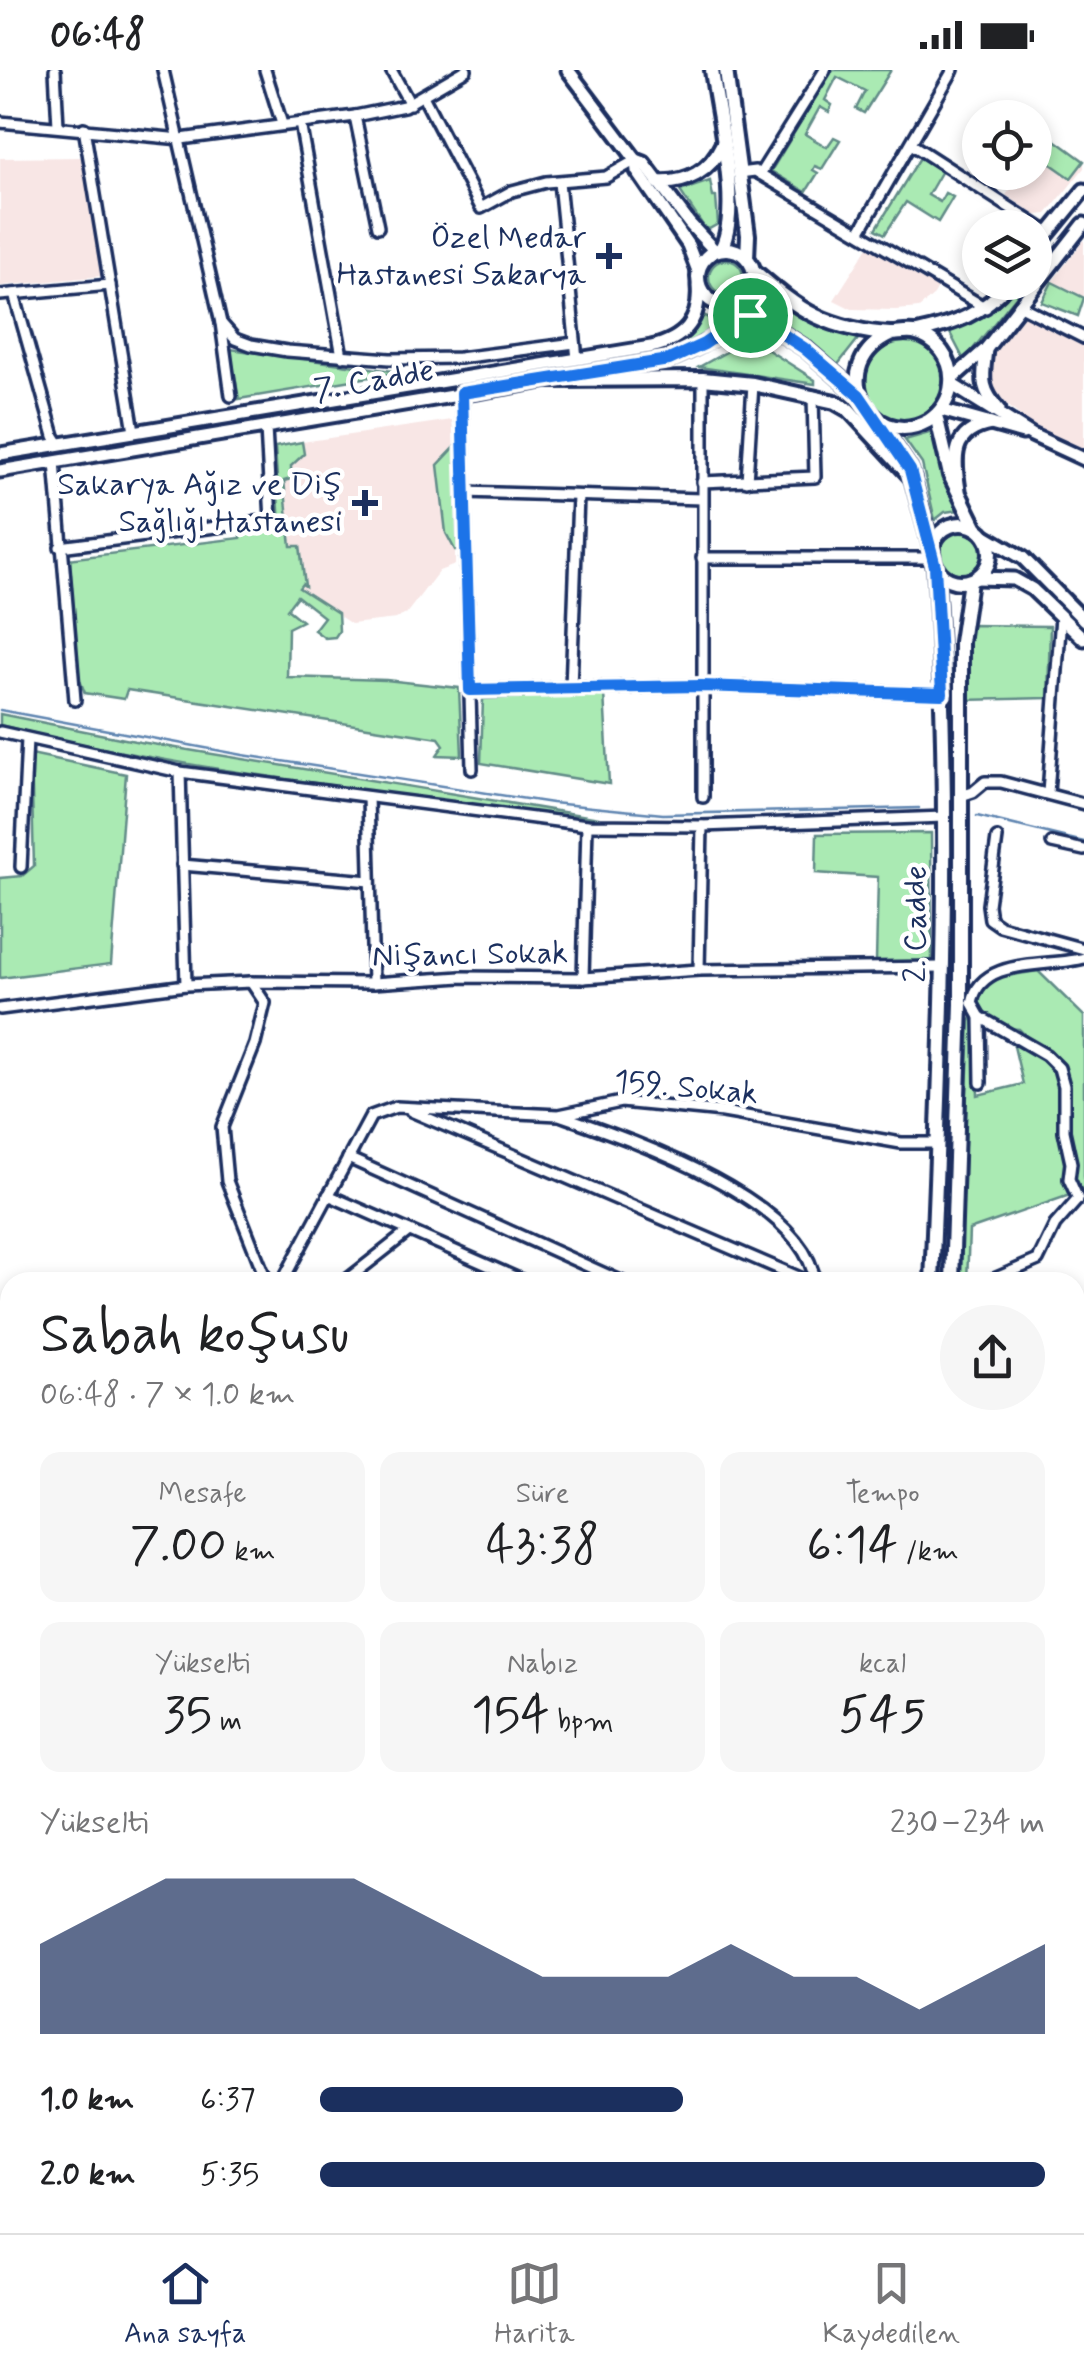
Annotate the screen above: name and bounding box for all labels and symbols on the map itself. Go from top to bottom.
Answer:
place label: Özel Medar Hastanesi Sakarya [336,217,587,296]
marker: Özel Medar Hastanesi Sakarya [596,243,622,269]
pin [708,273,793,358]
street label: 7. Cadde [311,350,437,412]
place label: Sakarya Ağız ve Diş Sağlığı Hastanesi [57,464,342,543]
marker: Sakarya Ağız ve Diş Sağlığı Hastanesi [352,490,378,516]
street label: 2. Cadde [895,865,937,983]
street label: Nişancı Sokak [372,932,568,978]
street label: 159. Sokak [612,1061,760,1115]

